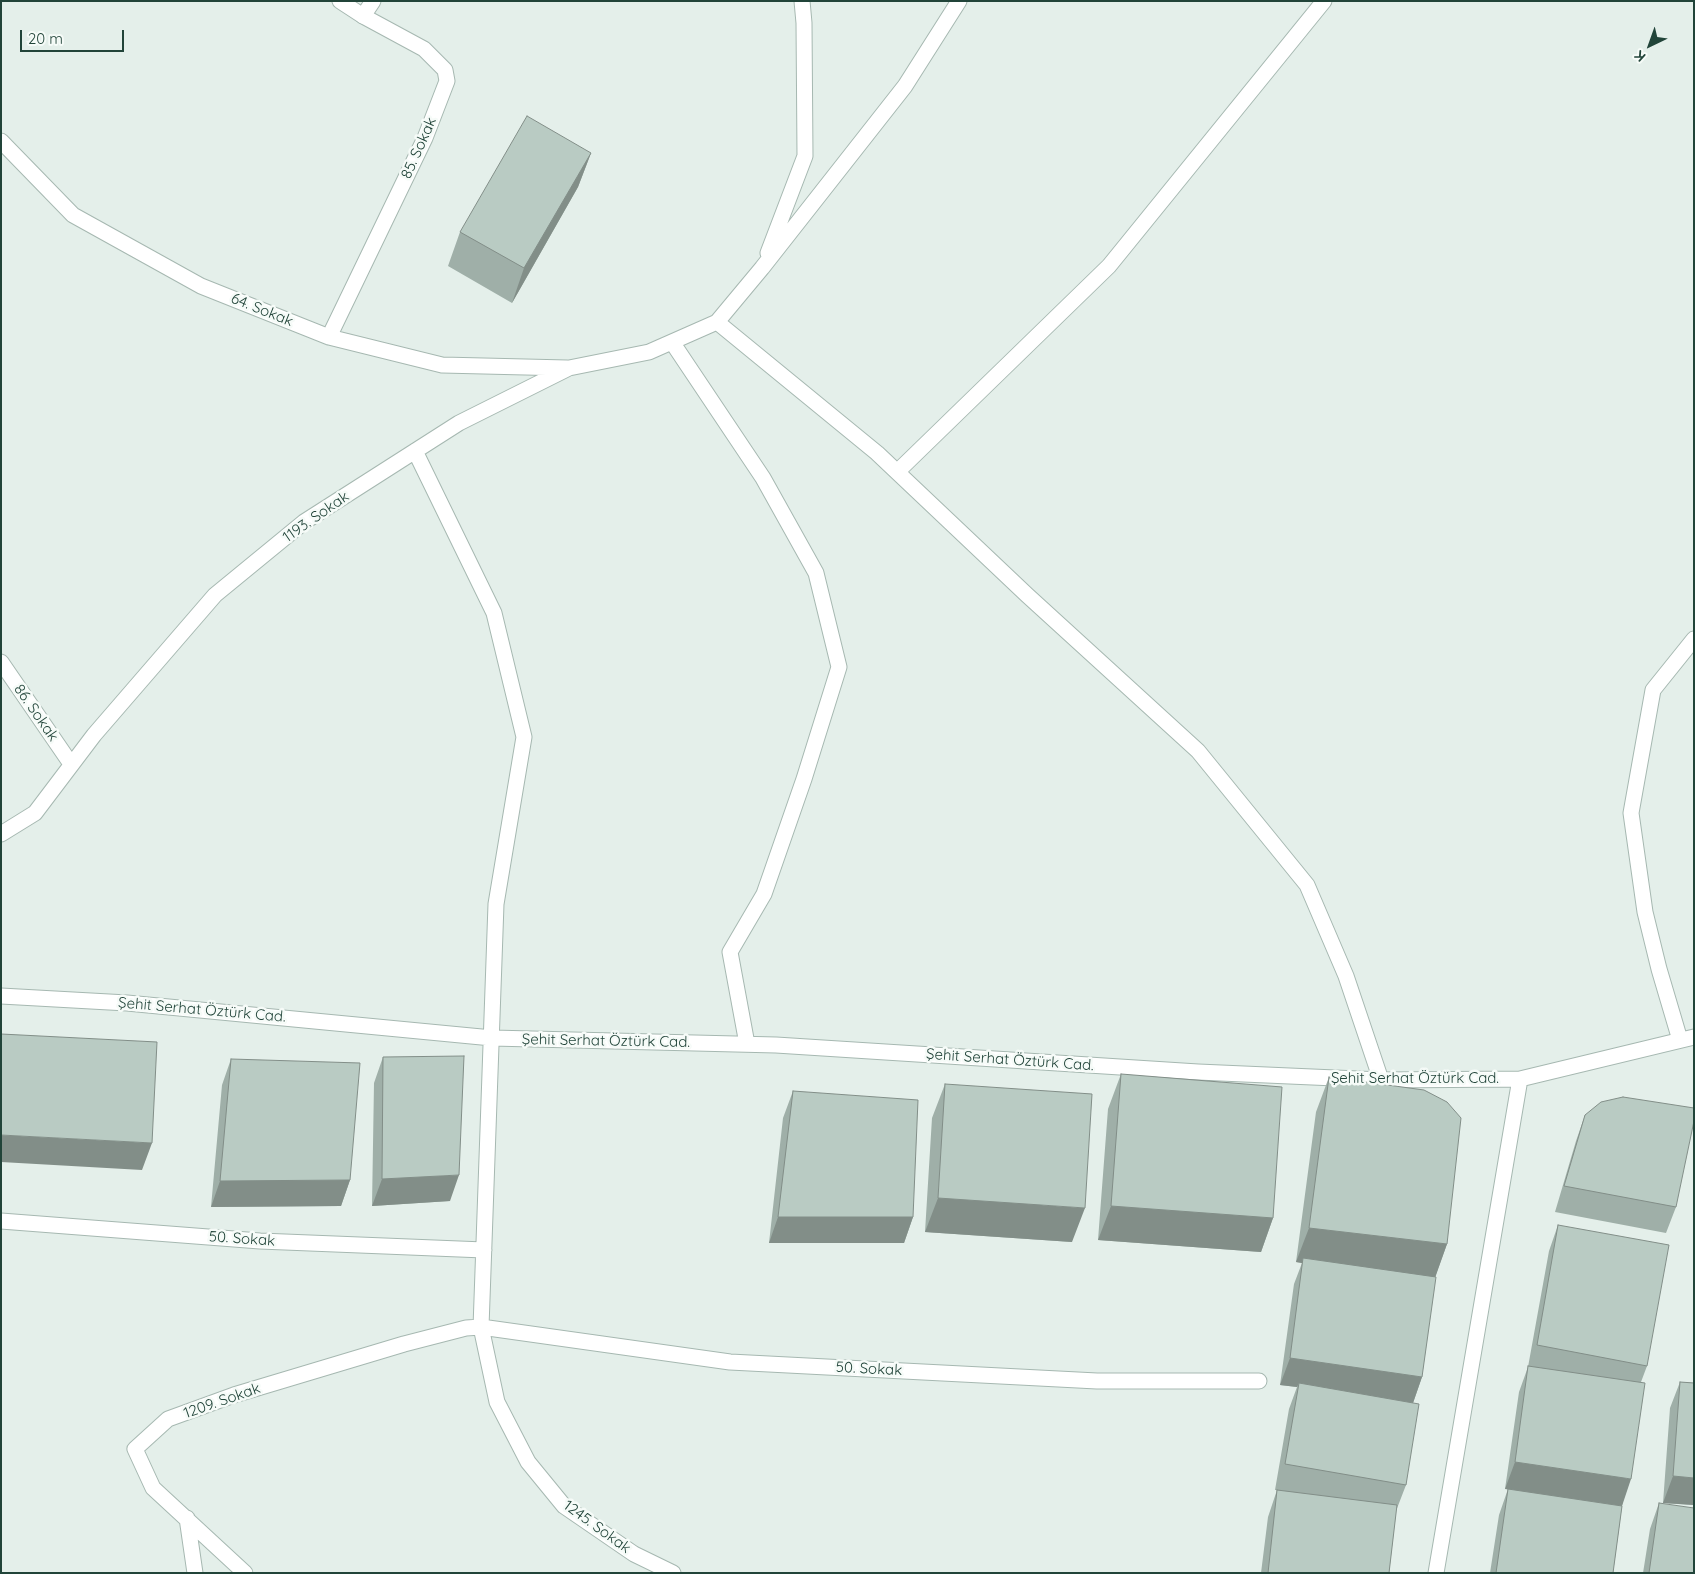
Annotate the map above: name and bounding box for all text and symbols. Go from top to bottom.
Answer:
scale bar [22,20,126,52]
north arrow [1625,20,1675,70]
text: 20 m [28,29,63,48]
text: K [1631,46,1649,66]
street label: 85. Sokak [398,115,440,181]
street label: 64. Sokak [228,289,296,331]
street label: 1193. Sokak [279,488,353,546]
street label: 86. Sokak [10,681,62,745]
street label: Şehit Serhat Öztürk Cad. [117,994,287,1026]
street label: Şehit Serhat Öztürk Cad. [522,1031,690,1051]
street label: Şehit Serhat Öztürk Cad. [925,1045,1095,1075]
street label: Şehit Serhat Öztürk Cad. [1331,1069,1499,1087]
street label: 50. Sokak [208,1228,276,1250]
street label: 50. Sokak [835,1358,903,1380]
street label: 1209. Sokak [181,1379,263,1423]
street label: 1245. Sokak [560,1497,634,1557]

